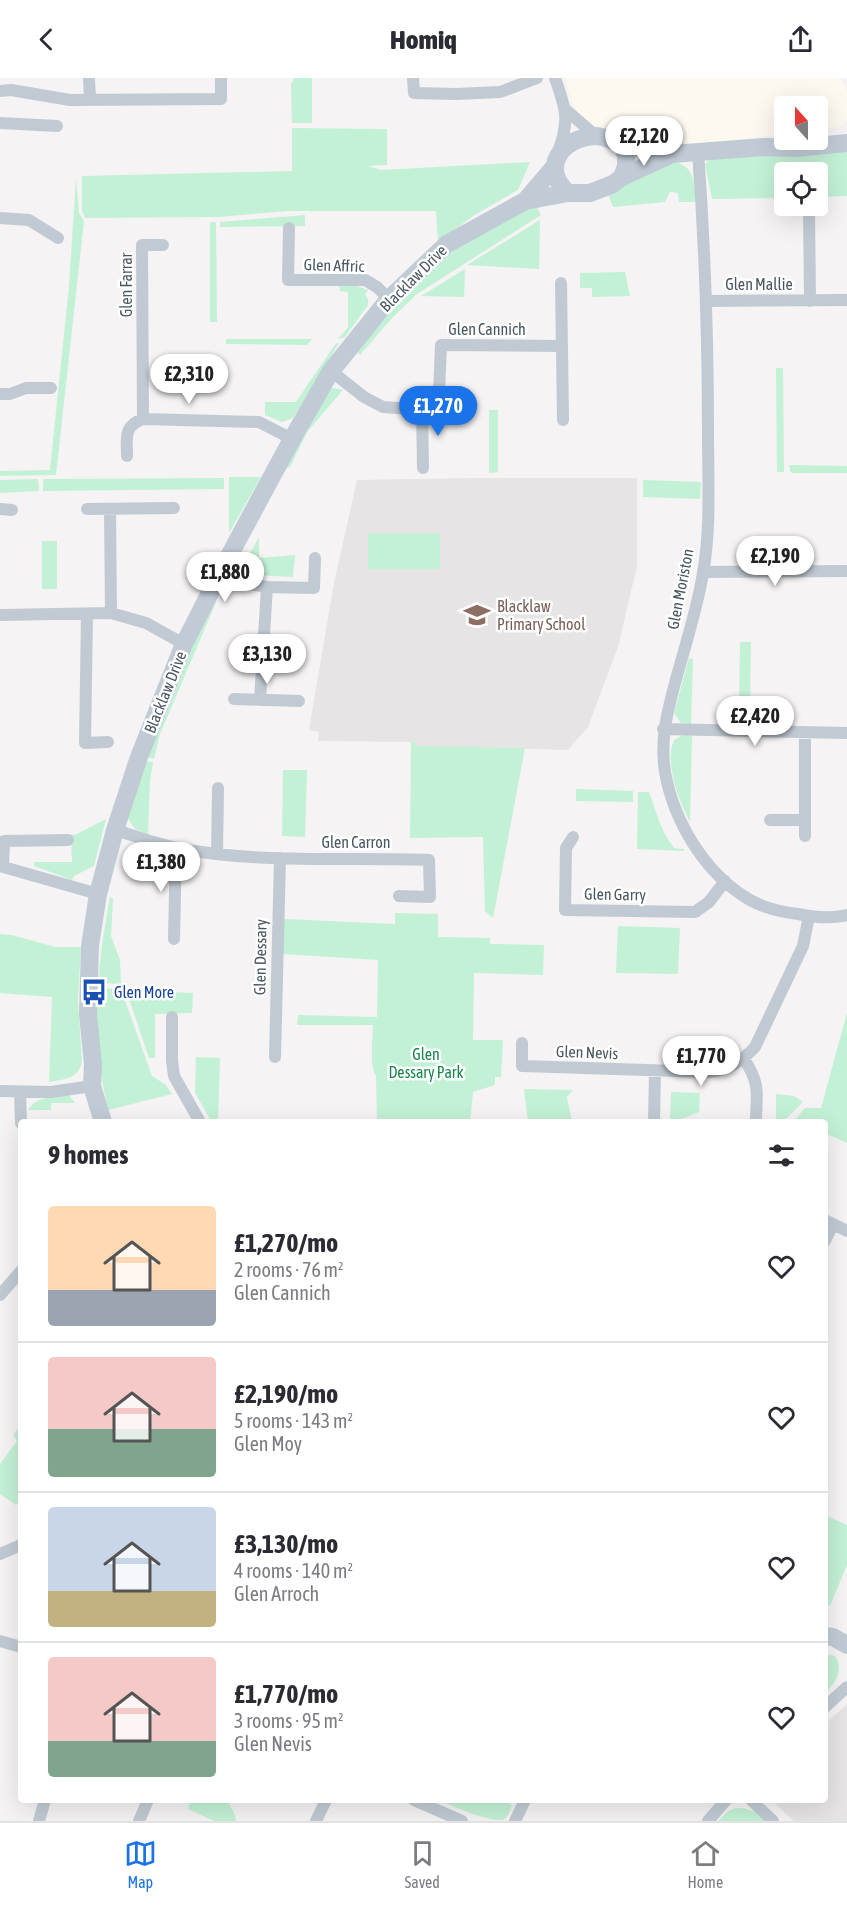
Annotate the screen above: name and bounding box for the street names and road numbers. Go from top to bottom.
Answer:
street label: Blacklaw Drive [376,241,450,315]
street label: Glen Farrar [117,252,135,317]
street label: Glen Affric [303,255,365,275]
street label: Glen Mallie [725,275,793,293]
street label: Glen Cannich [448,320,526,338]
street label: Glen Moriston [663,547,697,631]
street label: Blacklaw Drive [140,648,190,736]
street label: Glen Carron [321,833,391,851]
street label: Glen Garry [584,884,646,905]
street label: Glen Dessary [250,918,271,995]
street label: Glen Nevis [556,1042,619,1062]

